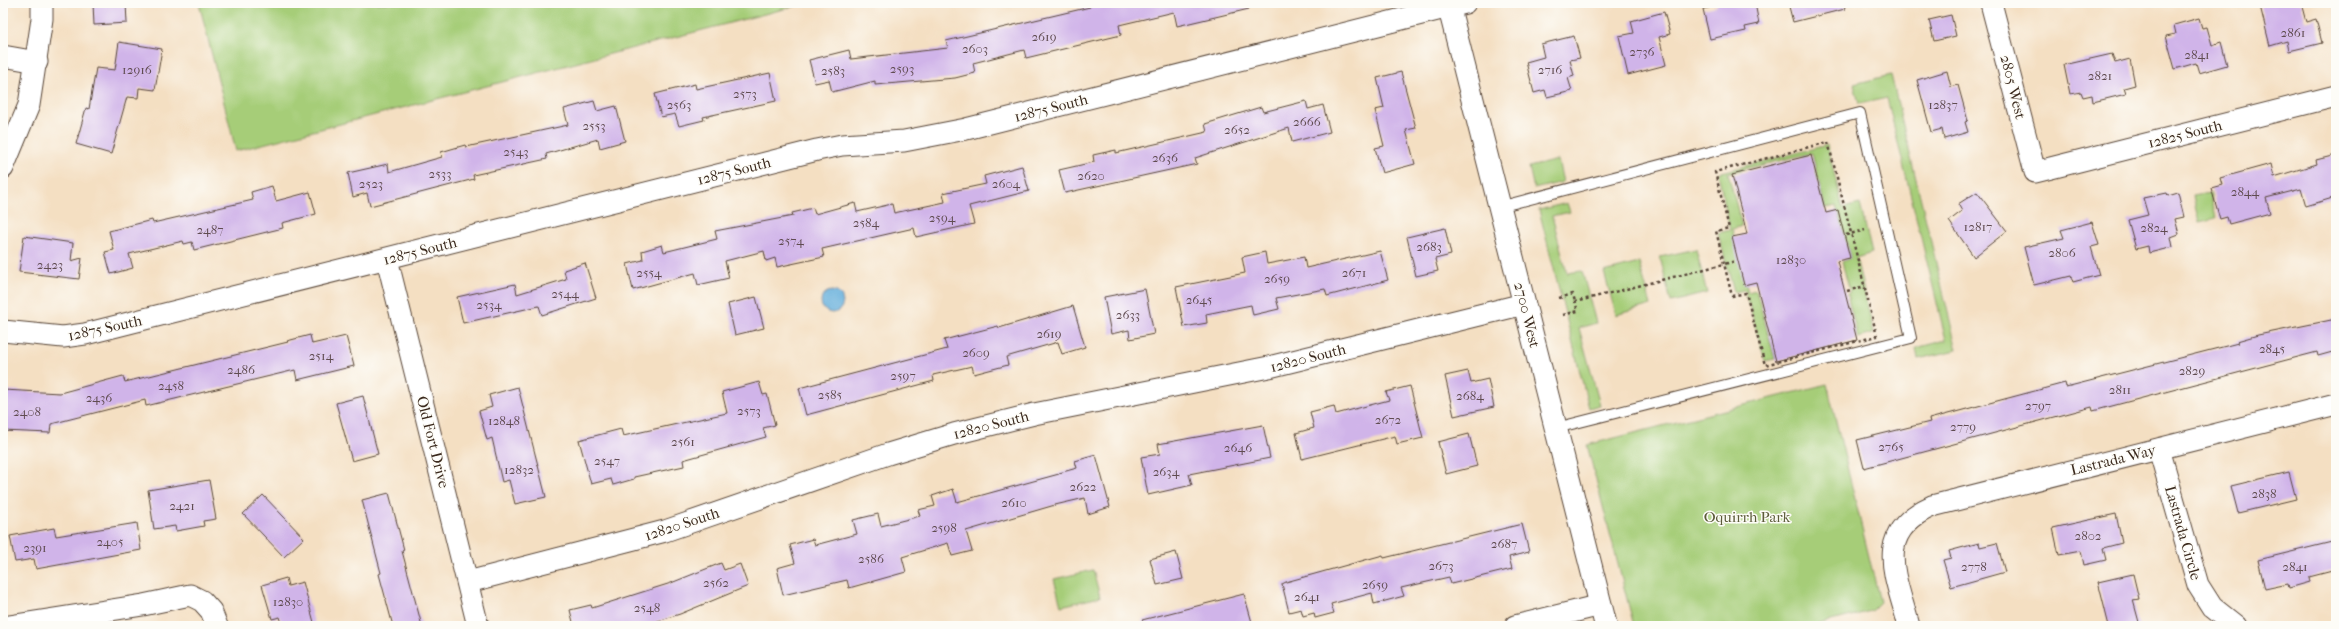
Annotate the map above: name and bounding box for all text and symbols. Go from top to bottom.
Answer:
house number: 2861 [2281,25,2305,40]
house number: 2619 [1031,29,1057,44]
house number: 2603 [962,41,988,56]
house number: 2736 [1629,44,1656,59]
house number: 2841 [2184,47,2210,62]
street label: 2805 West [1996,53,2030,121]
house number: 2593 [890,61,914,76]
house number: 12916 [122,62,153,77]
house number: 2716 [1538,62,1563,77]
house number: 2583 [821,63,845,78]
house number: 2821 [2088,68,2112,83]
house number: 2573 [733,86,757,101]
street label: 12875 South [1012,90,1090,126]
house number: 2563 [667,97,691,112]
house number: 12837 [1928,97,1958,112]
house number: 2666 [1293,114,1322,129]
street label: 12825 South [2146,116,2224,152]
house number: 2553 [582,118,606,133]
house number: 2652 [1224,122,1250,137]
house number: 2543 [503,144,529,159]
house number: 2636 [1152,150,1179,165]
street label: 12875 South [695,153,773,189]
house number: 2533 [429,166,451,181]
house number: 2620 [1077,168,1105,183]
house number: 2523 [359,176,383,191]
house number: 2604 [992,176,1021,191]
house number: 2844 [2231,184,2260,199]
house number: 2594 [929,210,956,225]
house number: 2584 [853,215,880,230]
house number: 12817 [1964,219,1992,234]
house number: 2824 [2140,220,2168,235]
house number: 2487 [196,222,224,237]
street label: 12875 South [381,233,459,269]
house number: 2574 [778,233,804,248]
house number: 2683 [1416,239,1442,254]
house number: 2806 [2048,245,2077,260]
house number: 12830 [1776,252,1806,267]
house number: 2423 [37,257,63,272]
house number: 2554 [636,265,662,280]
house number: 2671 [1342,265,1366,280]
house number: 2659 [1264,271,1290,286]
street label: 2700 West [1510,280,1544,350]
house number: 2544 [551,286,579,301]
house number: 2645 [1186,292,1213,307]
house number: 2534 [476,297,502,312]
house number: 2633 [1116,307,1140,322]
street label: 12875 South [66,311,144,345]
house number: 2619 [1036,326,1062,341]
street label: 12820 South [1268,340,1348,376]
house number: 2845 [2259,341,2285,356]
house number: 2609 [962,345,990,360]
house number: 2514 [309,348,334,363]
house number: 2486 [227,362,256,377]
house number: 2829 [2179,363,2206,378]
house number: 2597 [890,368,916,383]
house number: 2458 [158,378,184,393]
house number: 2811 [2109,382,2131,397]
house number: 2585 [818,387,843,402]
house number: 2684 [1456,388,1484,403]
house number: 2436 [86,390,113,405]
street label: Old Fort Drive [413,394,453,491]
house number: 2797 [2025,398,2051,413]
house number: 2573 [737,403,761,418]
house number: 2408 [13,404,41,419]
street label: 12820 South [951,407,1031,443]
house number: 2672 [1375,412,1402,427]
house number: 12848 [488,413,520,428]
house number: 2779 [1950,419,1976,434]
house number: 2561 [671,434,695,449]
house number: 2765 [1878,439,1904,454]
house number: 2646 [1224,440,1253,455]
street label: Lastrada Way [2069,441,2158,479]
house number: 2547 [594,453,620,468]
house number: 12832 [504,462,534,477]
house number: 2634 [1153,464,1180,479]
house number: 2622 [1069,479,1097,494]
street label: Lastrada Circle [2161,484,2205,583]
house number: 2838 [2251,486,2277,501]
house number: 2610 [1001,495,1027,510]
house number: 2421 [169,498,195,513]
street label: 12820 South [642,503,722,544]
park label: Oquirrh Park [1704,508,1791,526]
house number: 2598 [931,520,957,535]
house number: 2802 [2074,528,2102,543]
house number: 2405 [96,534,124,549]
house number: 2687 [1491,536,1517,551]
house number: 2391 [23,540,47,555]
house number: 2586 [858,551,885,566]
house number: 2673 [1428,558,1454,573]
house number: 2778 [1961,559,1987,574]
house number: 2841 [2282,559,2308,574]
house number: 2562 [703,575,729,590]
house number: 2659 [1362,577,1388,592]
house number: 2641 [1294,589,1320,604]
house number: 12830 [273,594,303,609]
house number: 2548 [634,600,660,615]

